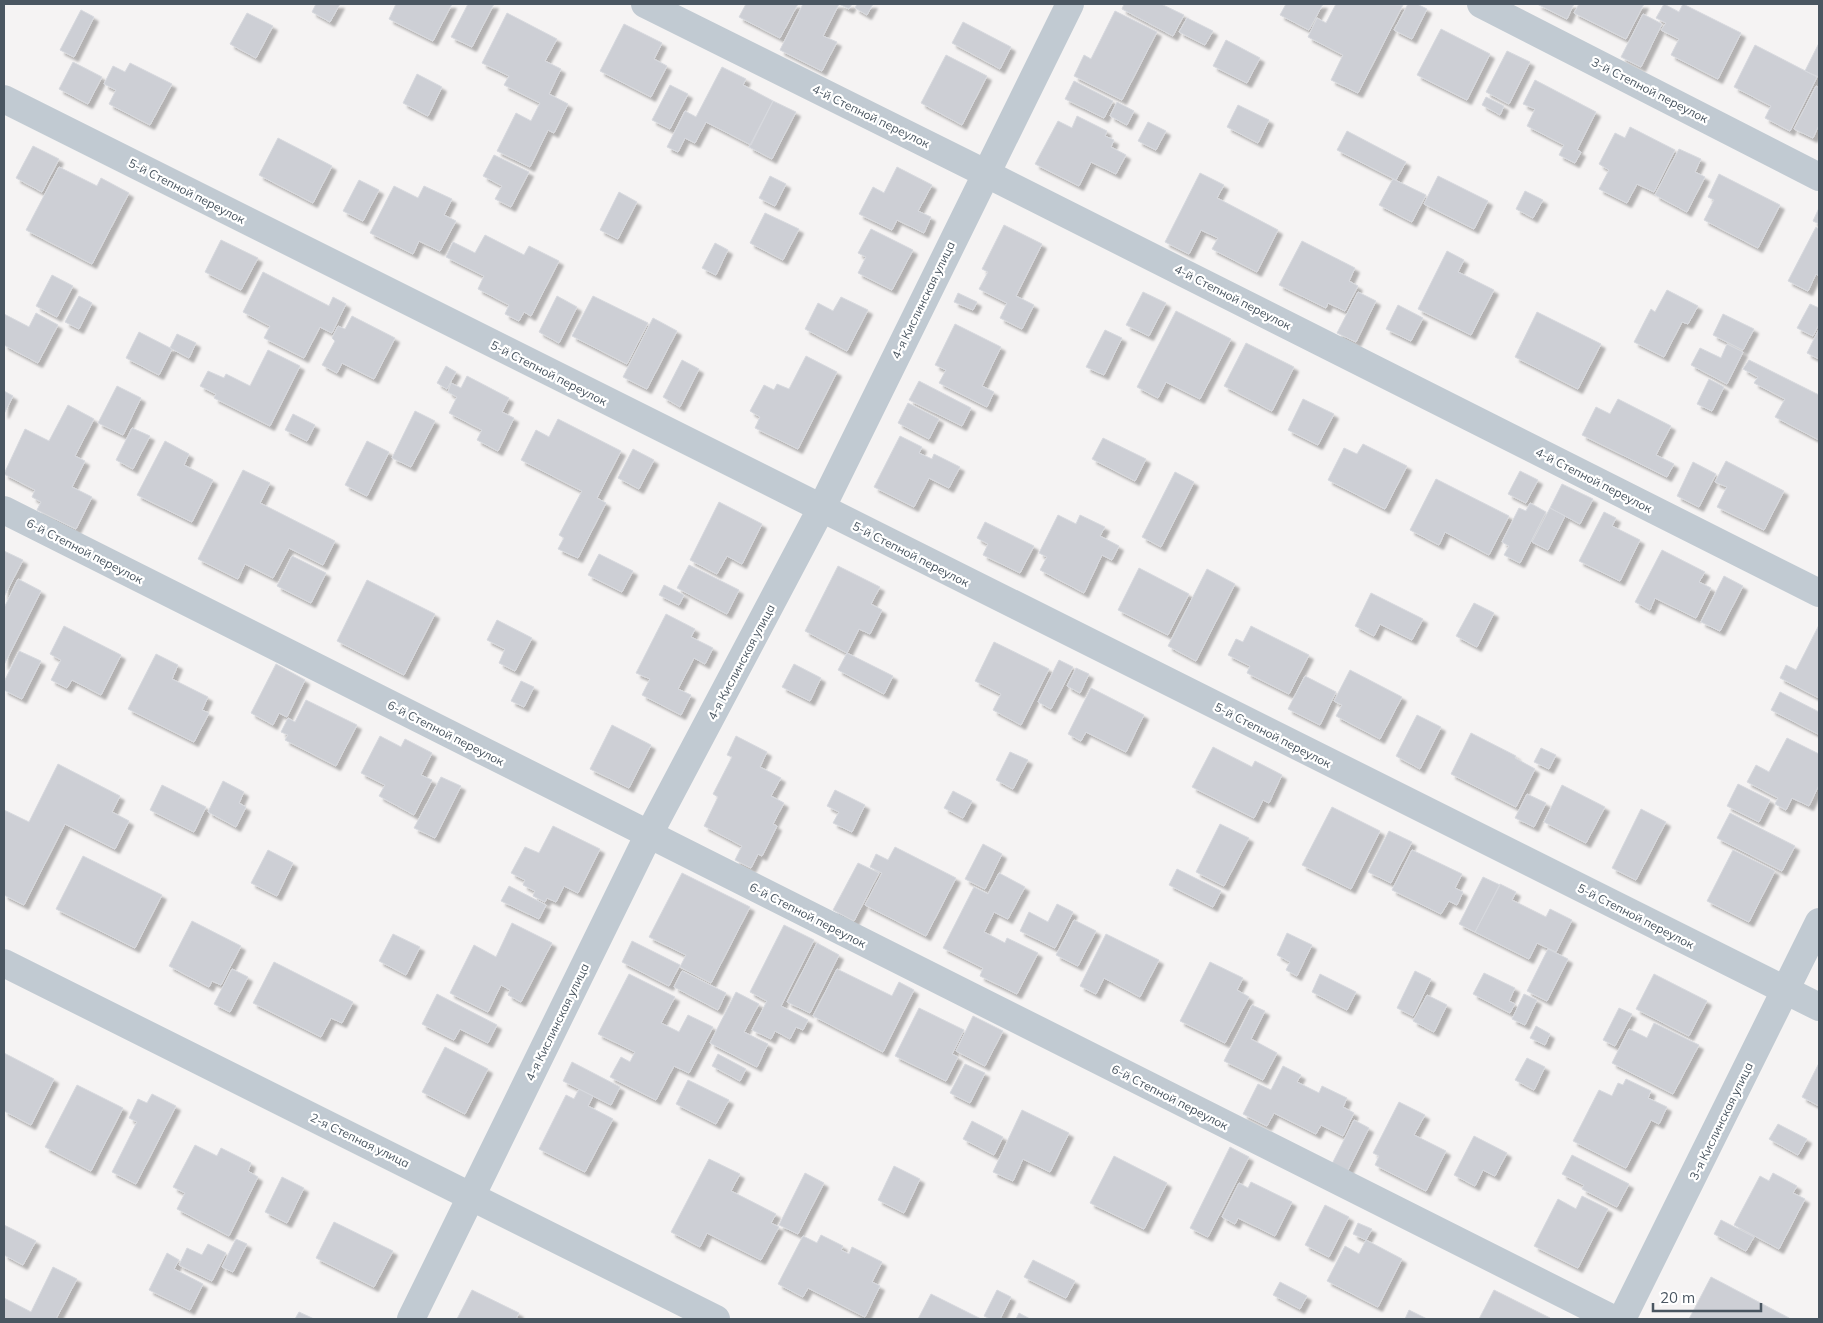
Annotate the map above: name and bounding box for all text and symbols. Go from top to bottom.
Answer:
street label: 3-й Степной переулок [1589,54,1711,126]
street label: 4-й Степной переулок [810,81,933,151]
street label: 5-й Степной переулок [126,155,248,227]
street label: 4-я Кислинская улица [888,239,958,361]
street label: 4-й Степной переулок [1172,261,1294,333]
street label: 5-й Степной переулок [488,337,610,409]
street label: 4-й Степной переулок [1533,444,1655,516]
street label: 6-й Степной переулок [24,515,146,587]
street label: 5-й Степной переулок [850,518,972,590]
street label: 4-я Кислинская улица [704,602,778,722]
street label: 6-й Степной переулок [385,697,507,769]
street label: 5-й Степной переулок [1212,699,1334,771]
street label: 6-й Степной переулок [747,879,869,951]
street label: 5-й Степной переулок [1575,880,1697,952]
street label: 4-я Кислинская улица [522,961,592,1083]
street label: 3-я Кислинская улица [1686,1060,1756,1182]
street label: 6-й Степной переулок [1109,1061,1231,1133]
street label: 2-я Степная улица [308,1109,412,1171]
scale bar [1653,1280,1760,1312]
text: 20 m [1660,1288,1695,1307]

